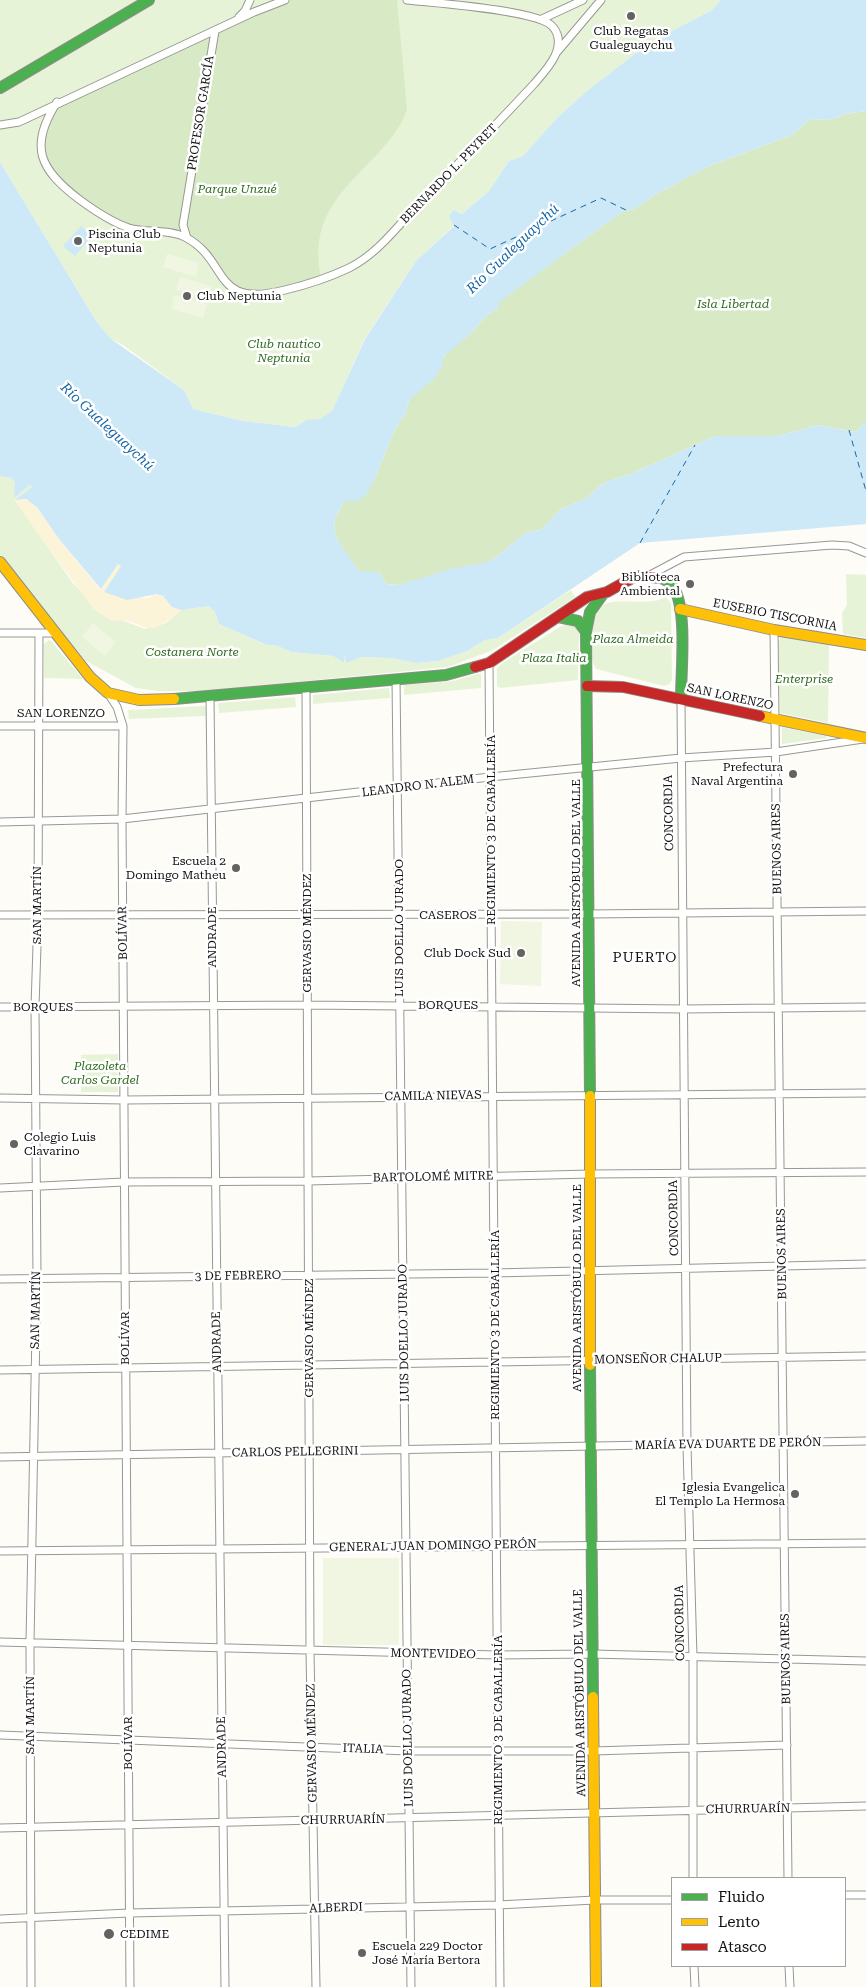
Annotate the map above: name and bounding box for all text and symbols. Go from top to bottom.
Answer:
marker: Club Regatas Gualeguaychu [625,10,637,22]
place label: Club Regatas Gualeguaychu [589,24,673,52]
street label: PROFESOR GARCÍA [185,54,217,172]
street label: BERNARDO L. PEYRET [398,121,500,227]
park label: Parque Unzué [198,182,276,196]
water label: Río Gualeguaychú [463,201,563,297]
place label: Piscina Club Neptunia [88,227,161,255]
marker: Piscina Club Neptunia [72,235,84,247]
place label: Club Neptunia [197,289,282,303]
marker: Club Neptunia [181,290,193,302]
park label: Isla Libertad [697,297,769,311]
park label: Club nautico Neptunia [247,337,321,365]
water label: Río Gualeguaychú [57,379,157,475]
place label: Biblioteca Ambiental [620,570,680,598]
marker: Biblioteca Ambiental [684,578,696,590]
street label: EUSEBIO TISCORNIA [712,596,838,634]
park label: Plaza Almeida [592,632,674,646]
park label: Costanera Norte [145,645,239,659]
park label: Plaza Italia [521,651,587,665]
park label: Enterprise [775,672,833,686]
street label: SAN LORENZO [686,681,774,713]
street label: SAN LORENZO [17,706,105,720]
street label: REGIMIENTO 3 DE CABALLERÍA [484,735,498,925]
place label: Prefectura Naval Argentina [691,760,783,788]
marker: Prefectura Naval Argentina [787,768,799,780]
street label: LEANDRO N. ALEM [361,772,475,800]
street label: CONCORDIA [661,775,677,851]
street label: AVENIDA ARISTÓBULO DEL VALLE [569,779,583,987]
street label: BUENOS AIRES [769,803,785,895]
place label: Escuela 2 Domingo Matheu [126,854,226,882]
street label: LUIS DOELLO JURADO [392,859,406,997]
marker: Escuela 2 Domingo Matheu [230,862,242,874]
street label: SAN MARTÍN [30,866,44,944]
street label: GERVASIO MÉNDEZ [300,873,314,993]
street label: BOLÍVAR [115,906,131,960]
street label: ANDRADE [205,906,219,968]
street label: CASEROS [419,908,477,922]
place label: Club Dock Sud [424,946,511,960]
marker: Club Dock Sud [515,947,527,959]
district label: PUERTO [612,950,678,966]
street label: BORQUES [418,998,478,1012]
street label: BORQUES [13,1000,73,1014]
park label: Plazoleta Carlos Gardel [61,1059,139,1087]
street label: CAMILA NIEVAS [384,1088,482,1104]
place label: Colegio Luis Clavarino [24,1130,96,1158]
marker: Colegio Luis Clavarino [8,1138,20,1150]
street label: BARTOLOMÉ MITRE [372,1169,494,1185]
street label: CONCORDIA [666,1180,682,1256]
street label: AVENIDA ARISTÓBULO DEL VALLE [570,1184,584,1392]
street label: BUENOS AIRES [774,1208,790,1300]
street label: REGIMIENTO 3 DE CABALLERÍA [488,1230,502,1420]
street label: LUIS DOELLO JURADO [396,1264,412,1402]
street label: 3 DE FEBRERO [195,1268,281,1284]
street label: SAN MARTÍN [28,1271,44,1349]
street label: GERVASIO MÉNDEZ [302,1278,316,1398]
street label: BOLÍVAR [118,1311,132,1365]
street label: ANDRADE [209,1311,225,1373]
street label: MONSEÑOR CHALUP [594,1351,722,1367]
street label: MARÍA EVA DUARTE DE PERÓN [634,1435,822,1453]
street label: CARLOS PELLEGRINI [232,1444,358,1460]
place label: Iglesia Evangelica El Templo La Hermosa [655,1480,785,1508]
marker: Iglesia Evangelica El Templo La Hermosa [789,1488,801,1500]
street label: GENERAL JUAN DOMINGO PERÓN [329,1537,537,1555]
street label: CONCORDIA [672,1585,688,1661]
street label: AVENIDA ARISTÓBULO DEL VALLE [571,1589,589,1797]
street label: BUENOS AIRES [778,1613,794,1705]
street label: REGIMIENTO 3 DE CABALLERÍA [491,1635,505,1825]
street label: MONTEVIDEO [390,1646,476,1662]
street label: LUIS DOELLO JURADO [400,1669,416,1807]
street label: SAN MARTÍN [23,1676,37,1754]
street label: GERVASIO MÉNDEZ [304,1683,320,1803]
street label: BOLÍVAR [121,1716,135,1770]
street label: ANDRADE [214,1716,230,1778]
street label: ITALIA [342,1741,384,1757]
street label: CHURRUARÍN [706,1801,790,1817]
street label: CHURRUARÍN [301,1812,385,1828]
legend [671,1877,846,1967]
text: Fluido [718,1888,765,1906]
street label: ALBERDI [309,1900,363,1916]
text: Lento [718,1913,760,1931]
marker: CEDIME [102,1927,116,1941]
place label: CEDIME [120,1927,169,1941]
text: Atasco [718,1938,767,1956]
place label: Escuela 229 Doctor José María Bertora [372,1939,483,1967]
marker: Escuela 229 Doctor José María Bertora [356,1947,368,1959]

